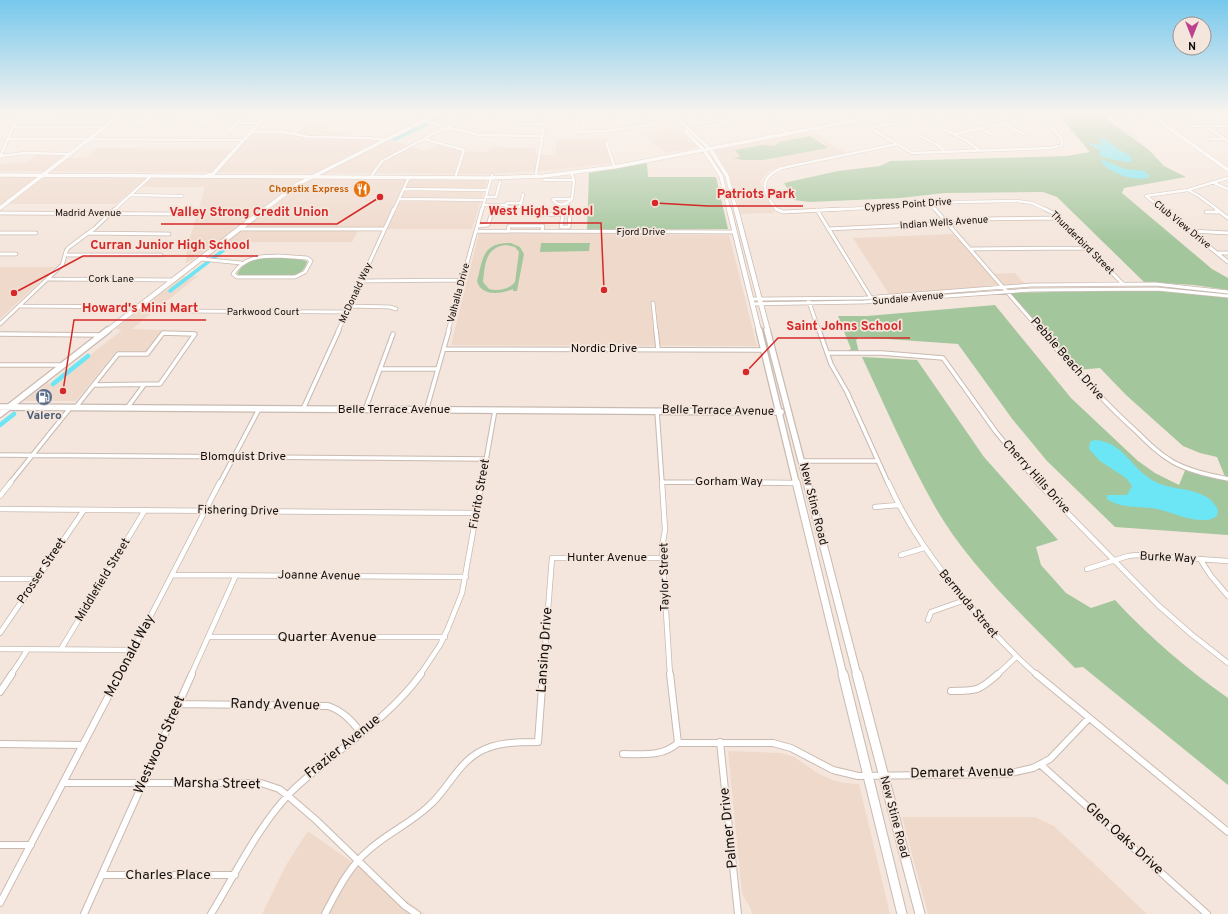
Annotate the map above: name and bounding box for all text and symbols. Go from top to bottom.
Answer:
north arrow [1172,16,1212,56]
text: N [1188,38,1196,52]
restaurant icon: Chopstix Express [352,179,372,199]
callout: Patriots Park [708,181,803,206]
place label: Chopstix Express [269,183,349,196]
text: Patriots Park [717,187,795,203]
street label: Cypress Point Drive [864,195,952,215]
callout: West High School [480,198,601,223]
street label: Club View Drive [1151,198,1213,252]
callout: Valley Strong Credit Union [161,199,337,224]
text: West High School [489,204,593,220]
text: Valley Strong Credit Union [169,205,329,221]
street label: Madrid Avenue [55,207,121,220]
street label: Thunderbird Street [1047,208,1117,278]
street label: Indian Wells Avenue [899,213,989,233]
street label: Fjord Drive [617,226,666,239]
callout: Curran Junior High School [83,231,258,256]
text: Curran Junior High School [90,238,250,254]
street label: McDonald Way [336,261,376,325]
street label: Valhalla Drive [445,262,473,324]
street label: Cork Lane [88,273,134,286]
street label: Sundale Avenue [872,289,944,309]
callout: Howard's Mini Mart [74,295,206,320]
text: Howard's Mini Mart [82,301,198,317]
street label: Parkwood Court [227,306,300,319]
callout: Saint Johns School [778,313,910,338]
street label: Pebble Beach Drive [1027,314,1107,404]
text: Saint Johns School [786,319,902,335]
street label: Nordic Drive [571,341,637,357]
fuel station icon: Valero [34,387,54,407]
street label: Belle Terrace Avenue [338,402,450,418]
street label: Belle Terrace Avenue [662,402,774,420]
place label: Valero [26,408,62,424]
street label: Cherry Hills Drive [998,437,1074,517]
street label: Blomquist Drive [200,449,286,465]
street label: Fiorito Street [466,458,494,530]
street label: New Stine Road [795,461,831,547]
street label: Gorham Way [695,474,763,490]
street label: Fishering Drive [197,502,279,520]
street label: Prosser Street [14,535,70,607]
street label: Middlefield Street [72,535,134,625]
street label: Taylor Street [656,542,674,612]
street label: Burke Way [1139,549,1197,567]
street label: Hunter Avenue [567,550,647,566]
street label: Bermuda Street [935,566,1001,642]
street label: Joanne Avenue [278,567,360,585]
street label: Lansing Drive [534,607,556,693]
street label: McDonald Way [101,612,159,700]
street label: Quarter Avenue [277,629,377,646]
street label: Westwood Street [131,693,189,797]
street label: Randy Avenue [230,696,320,714]
street label: Frazier Avenue [302,711,384,783]
street label: Demaret Avenue [910,764,1014,782]
street label: New Stine Road [875,774,913,860]
street label: Marsha Street [173,775,261,793]
street label: Palmer Drive [716,787,742,869]
street label: Glen Oaks Drive [1081,799,1167,879]
street label: Charles Place [125,867,211,884]

